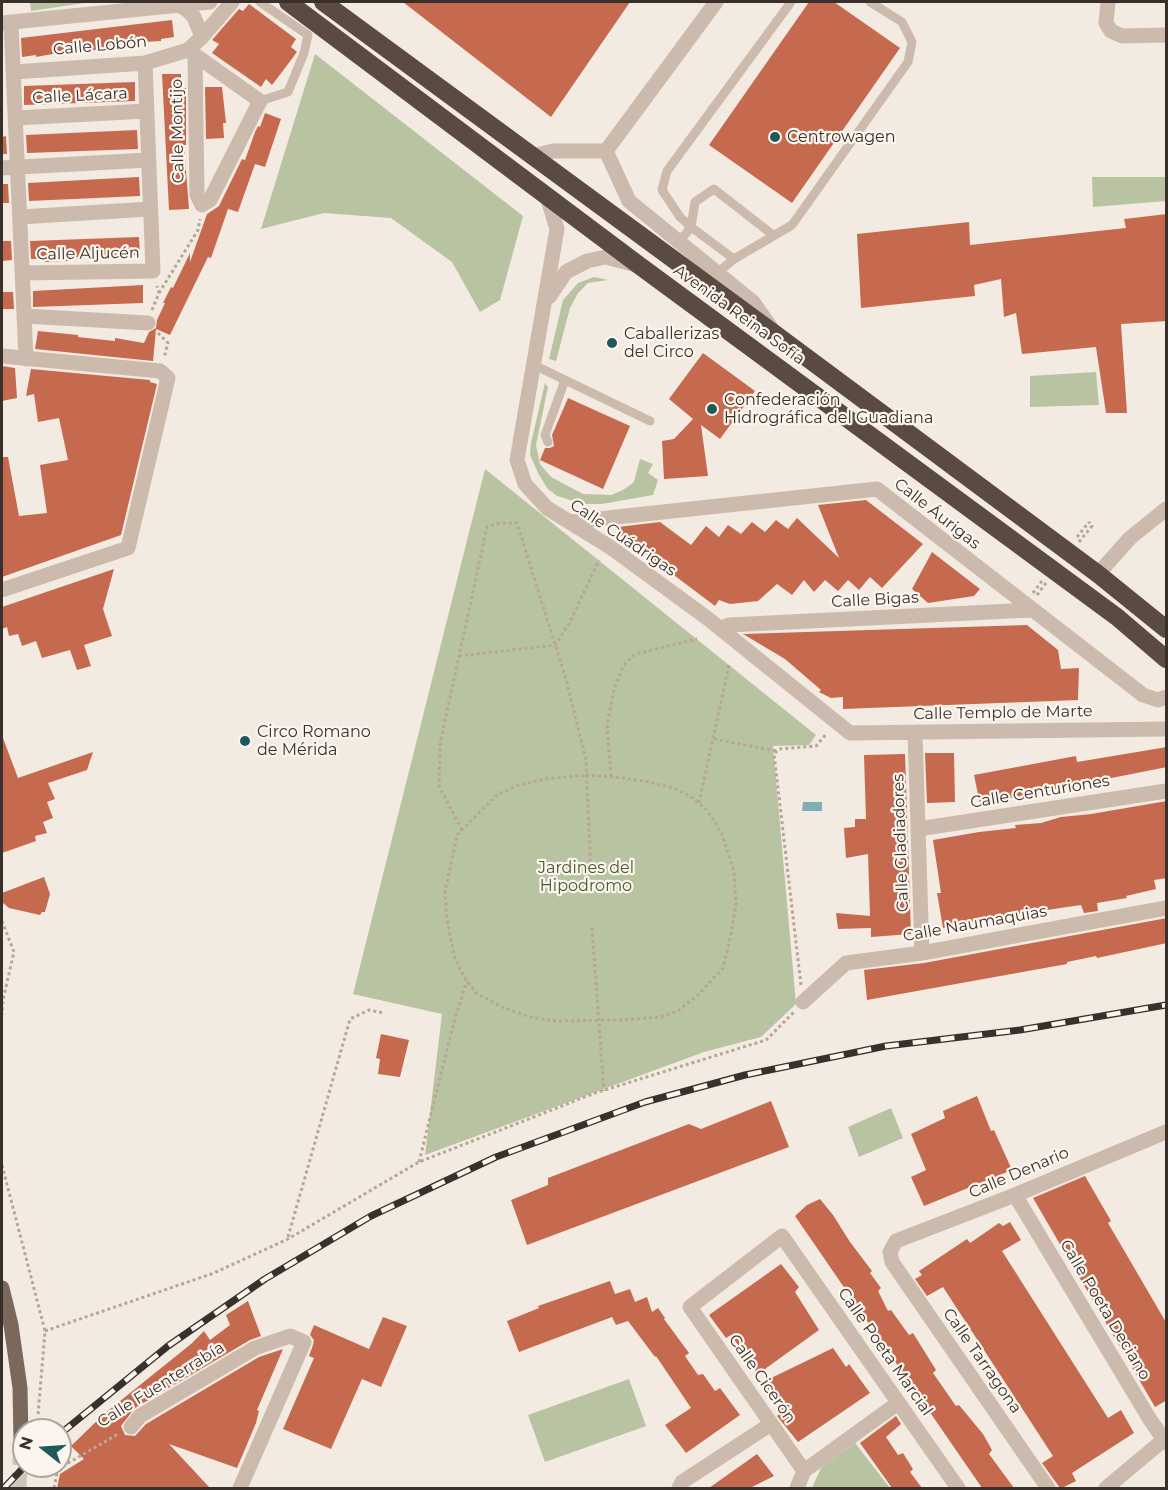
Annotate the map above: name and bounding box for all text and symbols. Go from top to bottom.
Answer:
street label: Calle Lobón [52,32,148,60]
street label: Calle Montijo [167,79,189,183]
street label: Calle Lácara [32,84,128,108]
place label: Centrowagen [787,127,896,147]
marker: Centrowagen [768,130,782,144]
street label: Calle Aljucén [36,243,140,265]
street label: Avenida Reina Sofía [670,261,808,369]
place label: Caballerizas del Circo [624,324,719,362]
marker: Caballerizas del Circo [605,336,619,350]
place label: Confederación Hidrográfica del Guadiana [724,390,933,428]
marker: Confederación Hidrográfica del Guadiana [705,402,719,416]
street label: Calle Áurigas [890,474,984,554]
street label: Calle Cuádrigas [566,495,680,581]
street label: Calle Bigas [831,588,919,612]
street label: Calle Templo de Marte [913,702,1093,724]
place label: Circo Romano de Mérida [257,722,371,760]
marker: Circo Romano de Mérida [238,734,252,748]
street label: Calle Centuriones [969,772,1111,812]
street label: Calle Gladiadores [889,774,913,912]
park label: Jardines del Hipodromo [538,858,634,896]
street label: Calle Naumaquias [901,902,1049,946]
street label: Calle Denario [966,1143,1072,1203]
street label: Calle Poeta Deciano [1055,1236,1155,1384]
street label: Calle Poeta Marcial [834,1284,936,1420]
street label: Calle Tarragona [939,1305,1025,1417]
street label: Calle Cicerón [724,1331,800,1427]
street label: Calle Fuenterrabía [94,1338,228,1432]
north arrow [12,1418,72,1478]
text: N [15,1434,37,1452]

